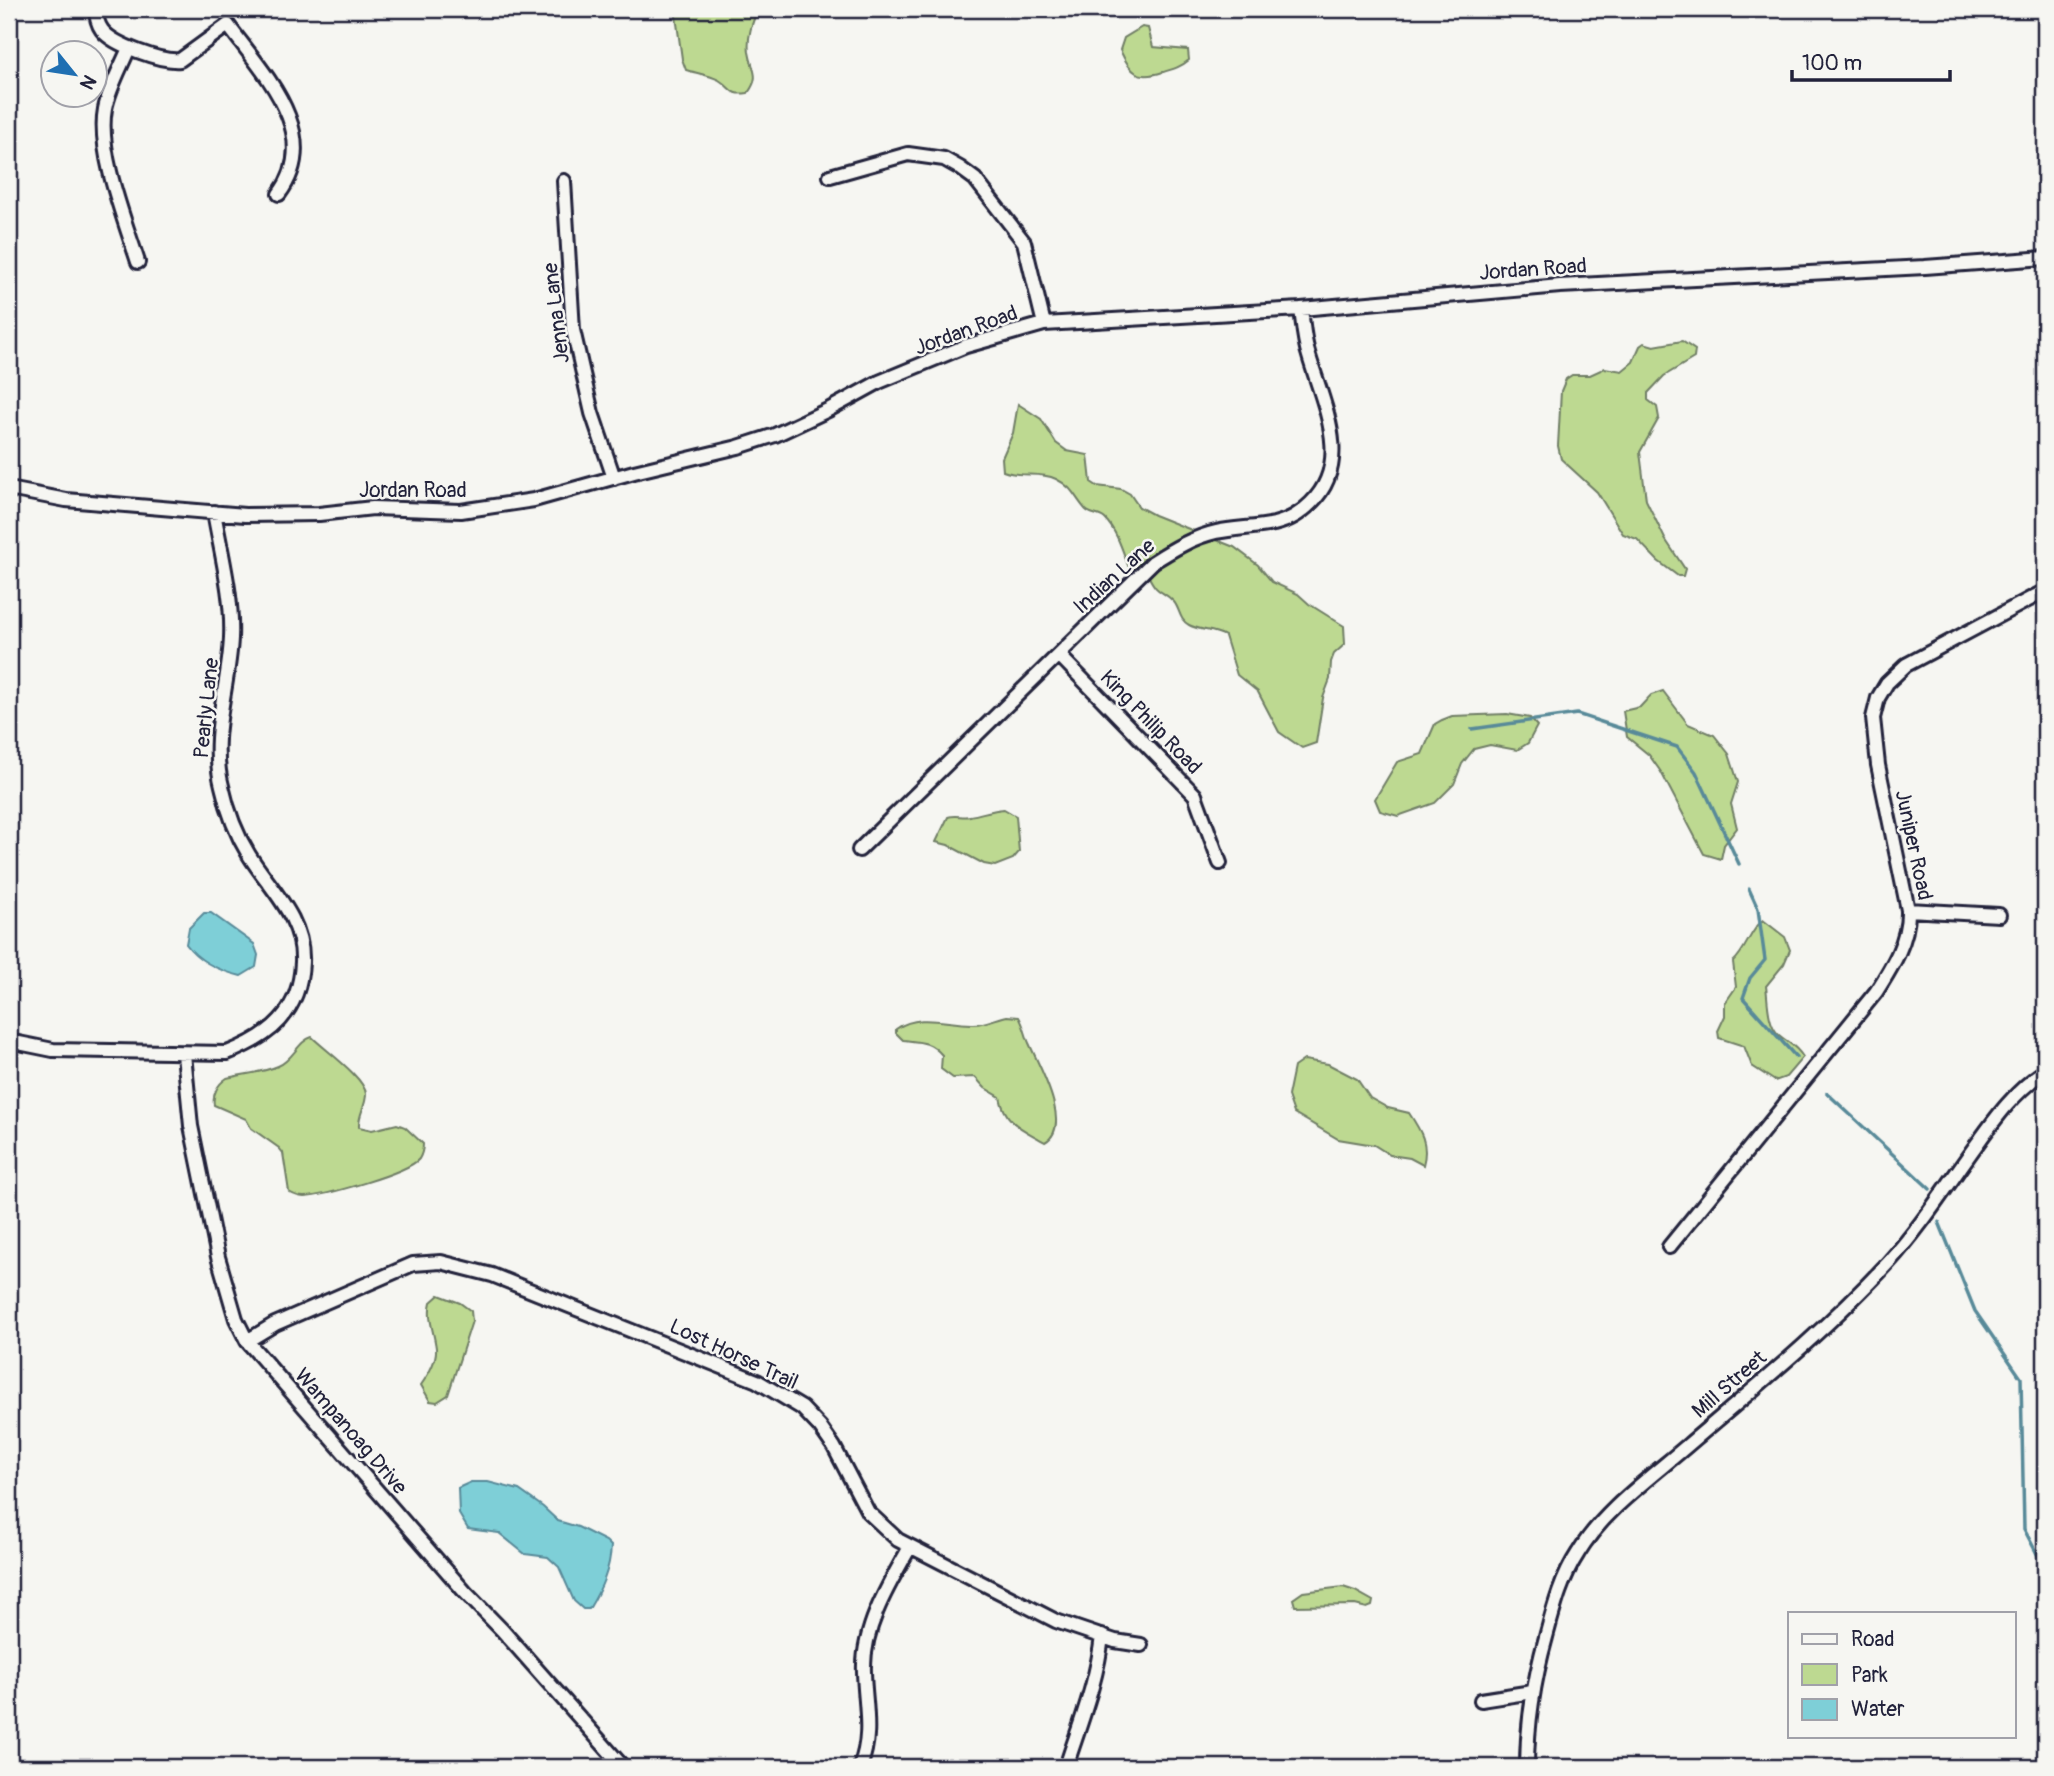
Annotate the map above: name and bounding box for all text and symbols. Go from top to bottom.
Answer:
north arrow [38,38,108,108]
scale bar [1792,38,1949,82]
text: 100 m [1802,50,1862,77]
text: N [74,70,101,94]
street label: Jordan Road [1478,252,1588,287]
street label: Jenna Lane [537,260,576,365]
street label: Jordan Road [911,299,1021,362]
street label: Jordan Road [359,477,467,504]
street label: Indian Lane [1068,532,1161,620]
street label: Pearly Lane [188,656,225,760]
street label: King Philip Road [1094,664,1207,780]
street label: Juniper Road [1889,787,1938,903]
street label: Lost Horse Trail [665,1313,802,1396]
street label: Mill Street [1686,1344,1773,1424]
street label: Wampanoag Drive [288,1363,413,1501]
legend [1788,1612,2016,1738]
text: Road [1851,1626,1895,1653]
text: Park [1851,1662,1888,1689]
text: Water [1851,1696,1905,1723]

